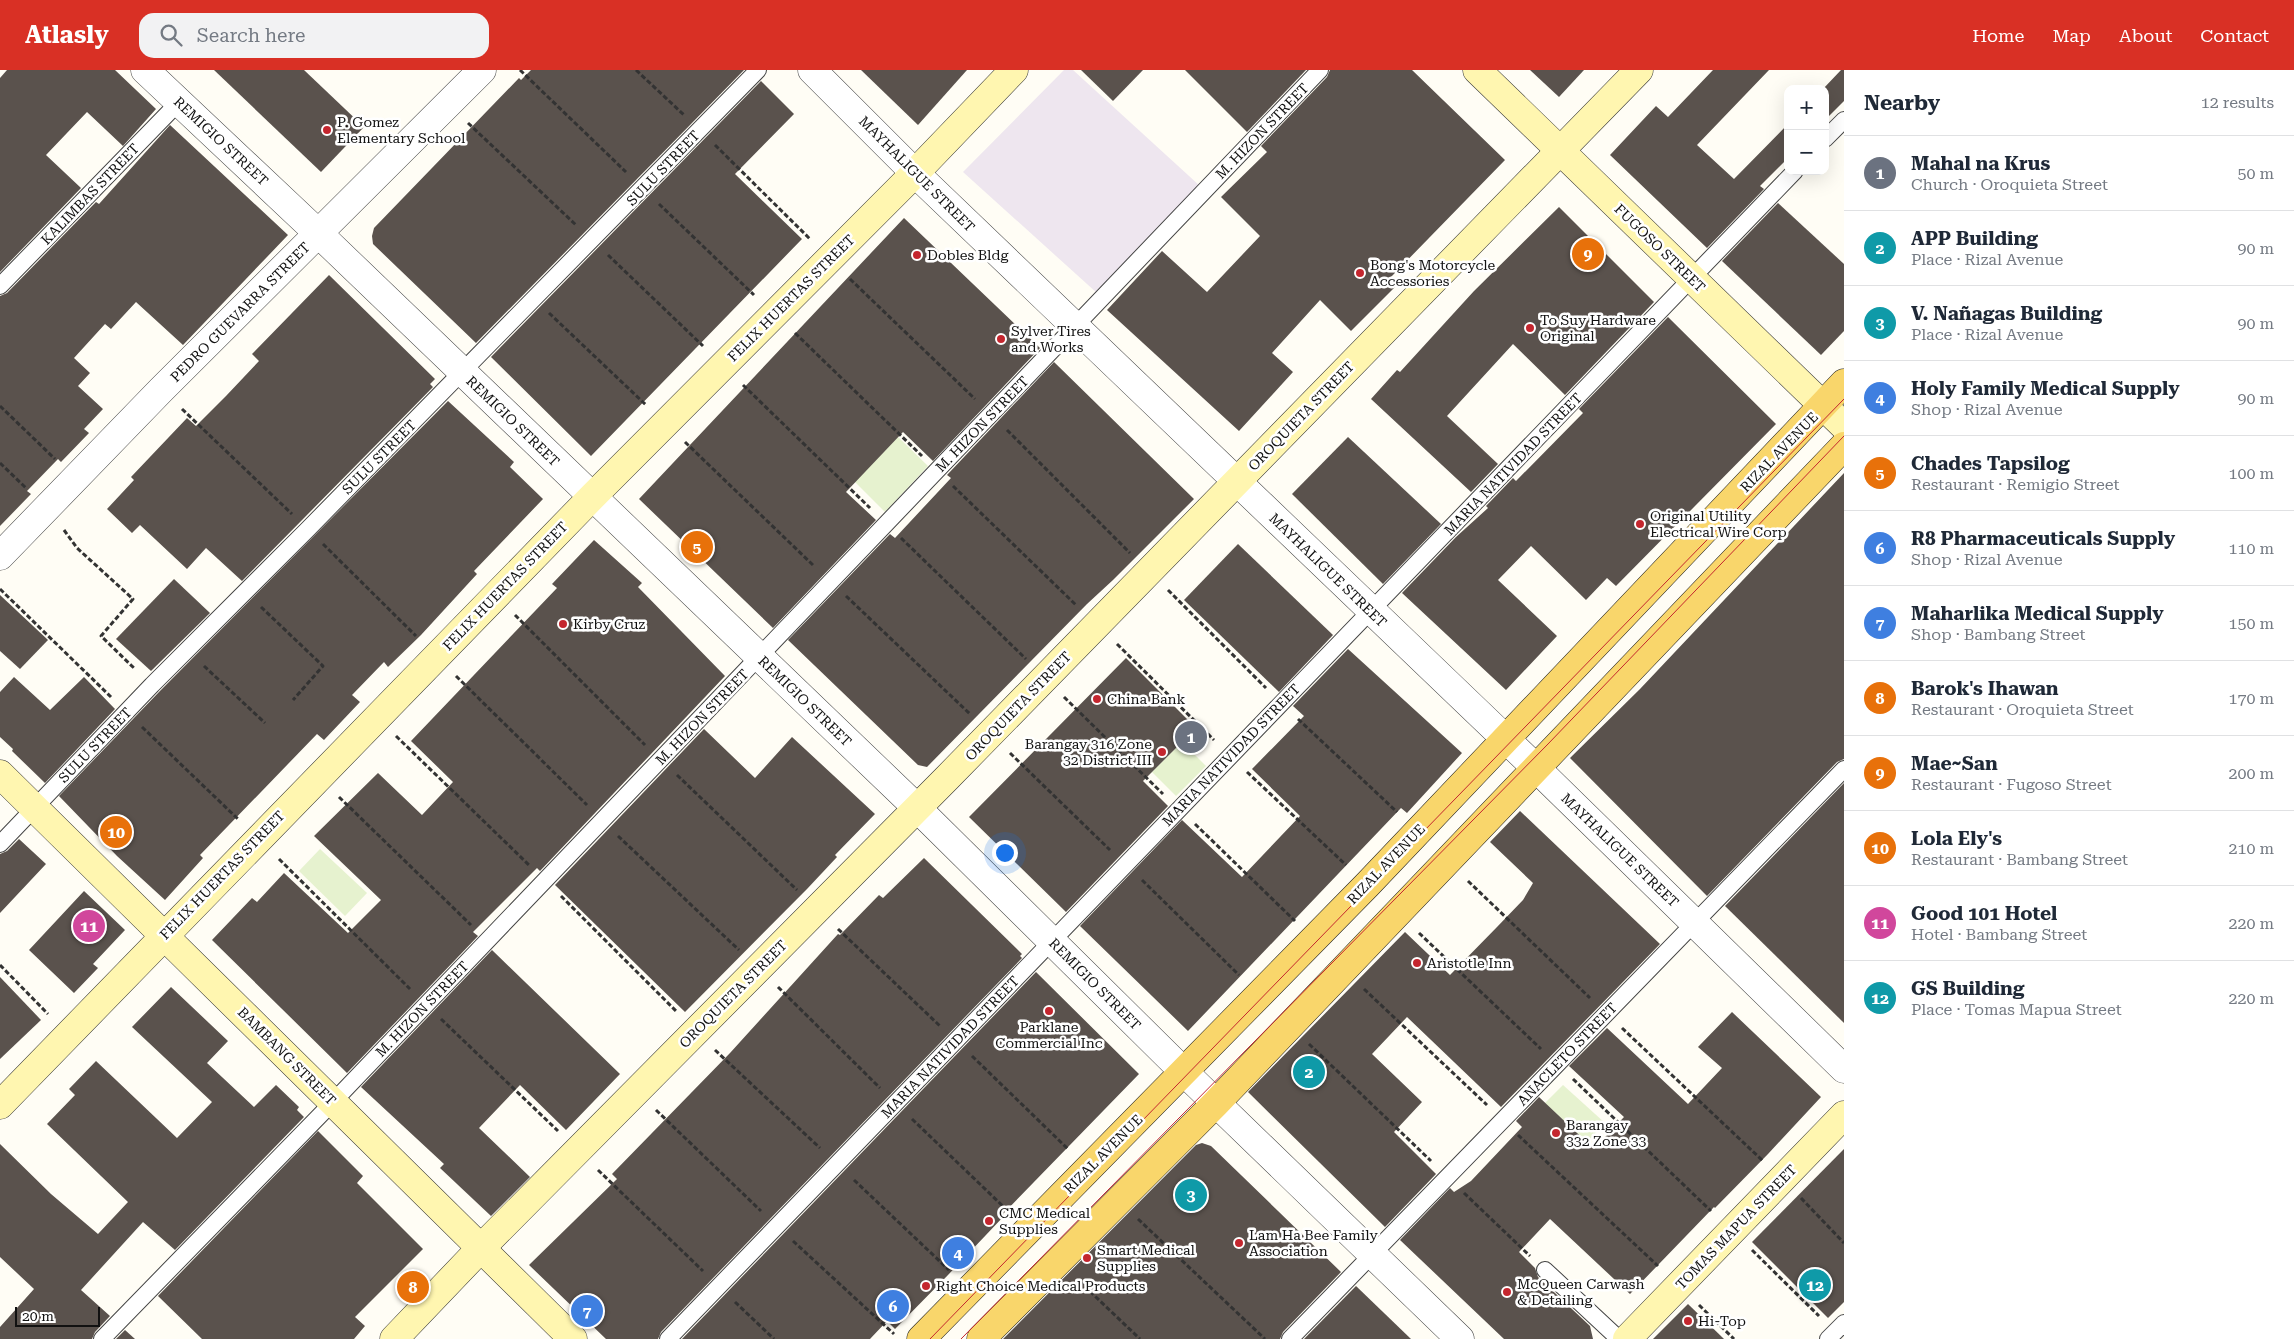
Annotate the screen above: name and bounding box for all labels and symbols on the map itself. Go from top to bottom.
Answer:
street label: M. HIZON STREET [1212,80,1312,182]
street label: REMIGIO STREET [171,93,271,189]
street label: MAYHALIGUE STREET [856,113,978,235]
place label: P. Gomez Elementary School [337,114,466,146]
marker: P. Gomez Elementary School [321,124,333,136]
street label: SULU STREET [623,127,703,209]
street label: KALIMBAS STREET [38,140,142,248]
street label: FUGOSO STREET [1611,201,1709,295]
street label: FELIX HUERTAS STREET [724,231,858,365]
pin: 9 [1572,235,1604,273]
street label: PEDRO GUEVARRA STREET [167,239,313,385]
place label: Dobles Bldg [927,247,1008,263]
marker: Dobles Bldg [911,249,923,261]
place label: Bong's Motorcycle Accessories [1370,257,1496,289]
marker: Bong's Motorcycle Accessories [1354,267,1366,279]
place label: To Suy Hardware Original [1540,312,1656,344]
marker: To Suy Hardware Original [1524,322,1536,334]
place label: Sylver Tires and Works [1011,323,1091,355]
marker: Sylver Tires and Works [995,333,1007,345]
street label: OROQUIETA STREET [1245,358,1357,474]
street label: REMIGIO STREET [463,373,563,469]
street label: M. HIZON STREET [932,373,1032,475]
street label: MARIA NATIVIDAD STREET [1441,390,1585,538]
street label: RIZAL AVENUE [1737,409,1821,495]
street label: SULU STREET [339,417,419,497]
place label: Original Utility Electrical Wire Corp [1650,508,1787,540]
street label: MAYHALIGUE STREET [1266,510,1390,630]
street label: FELIX HUERTAS STREET [439,518,571,654]
marker: Original Utility Electrical Wire Corp [1634,518,1646,530]
pin: 5 [681,528,713,566]
place label: Kirby Cruz [573,616,646,632]
marker: Kirby Cruz [557,618,569,630]
street label: OROQUIETA STREET [962,648,1074,764]
street label: REMIGIO STREET [755,653,855,749]
street label: M. HIZON STREET [652,666,752,768]
street label: MARIA NATIVIDAD STREET [1159,681,1303,829]
place label: China Bank [1107,691,1185,707]
marker: China Bank [1091,693,1103,705]
street label: SULU STREET [55,704,135,786]
pin: 1 [1175,718,1207,756]
place label: Barangay 316 Zone 32 District III [1025,736,1152,768]
marker: Barangay 316 Zone 32 District III [1156,746,1168,758]
street label: MAYHALIGUE STREET [1558,790,1682,910]
street label: FELIX HUERTAS STREET [156,807,288,943]
pin: 10 [100,813,132,851]
street label: RIZAL AVENUE [1344,821,1428,907]
your location [992,840,1018,866]
pin: 11 [73,907,105,945]
street label: REMIGIO STREET [1046,935,1144,1033]
street label: OROQUIETA STREET [676,937,790,1051]
place label: Aristotle Inn [1427,955,1512,971]
marker: Aristotle Inn [1411,957,1423,969]
street label: M. HIZON STREET [372,958,472,1060]
street label: MARIA NATIVIDAD STREET [878,973,1022,1121]
street label: ANACLETO STREET [1514,999,1620,1109]
street label: BAMBANG STREET [235,1004,339,1108]
marker: Parklane Commercial Inc [1043,1005,1055,1017]
place label: Parklane Commercial Inc [995,1019,1103,1051]
pin: 2 [1293,1053,1325,1091]
street label: RIZAL AVENUE [1060,1111,1146,1197]
place label: Barangay 332 Zone 33 [1566,1117,1647,1149]
marker: Barangay 332 Zone 33 [1550,1127,1562,1139]
street label: TOMAS MAPUA STREET [1672,1161,1800,1293]
pin: 3 [1175,1176,1207,1214]
place label: CMC Medical Supplies [999,1205,1091,1237]
marker: CMC Medical Supplies [983,1215,995,1227]
place label: Lam Ha Bee Family Association [1249,1227,1379,1259]
pin: 4 [942,1234,974,1272]
marker: Lam Ha Bee Family Association [1233,1237,1245,1249]
place label: Smart Medical Supplies [1097,1242,1196,1274]
marker: Smart Medical Supplies [1081,1252,1093,1264]
pin: 12 [1799,1266,1831,1304]
pin: 8 [397,1268,429,1306]
place label: McQueen Carwash & Detailing [1517,1276,1644,1308]
place label: Right Choice Medical Products [936,1278,1146,1294]
marker: Right Choice Medical Products [920,1280,932,1292]
marker: McQueen Carwash & Detailing [1501,1286,1513,1298]
pin: 6 [877,1287,909,1325]
pin: 7 [571,1292,603,1330]
scale bar [15,1304,100,1327]
place label: Hi-Top [1698,1313,1746,1329]
marker: Hi-Top [1682,1315,1694,1327]

